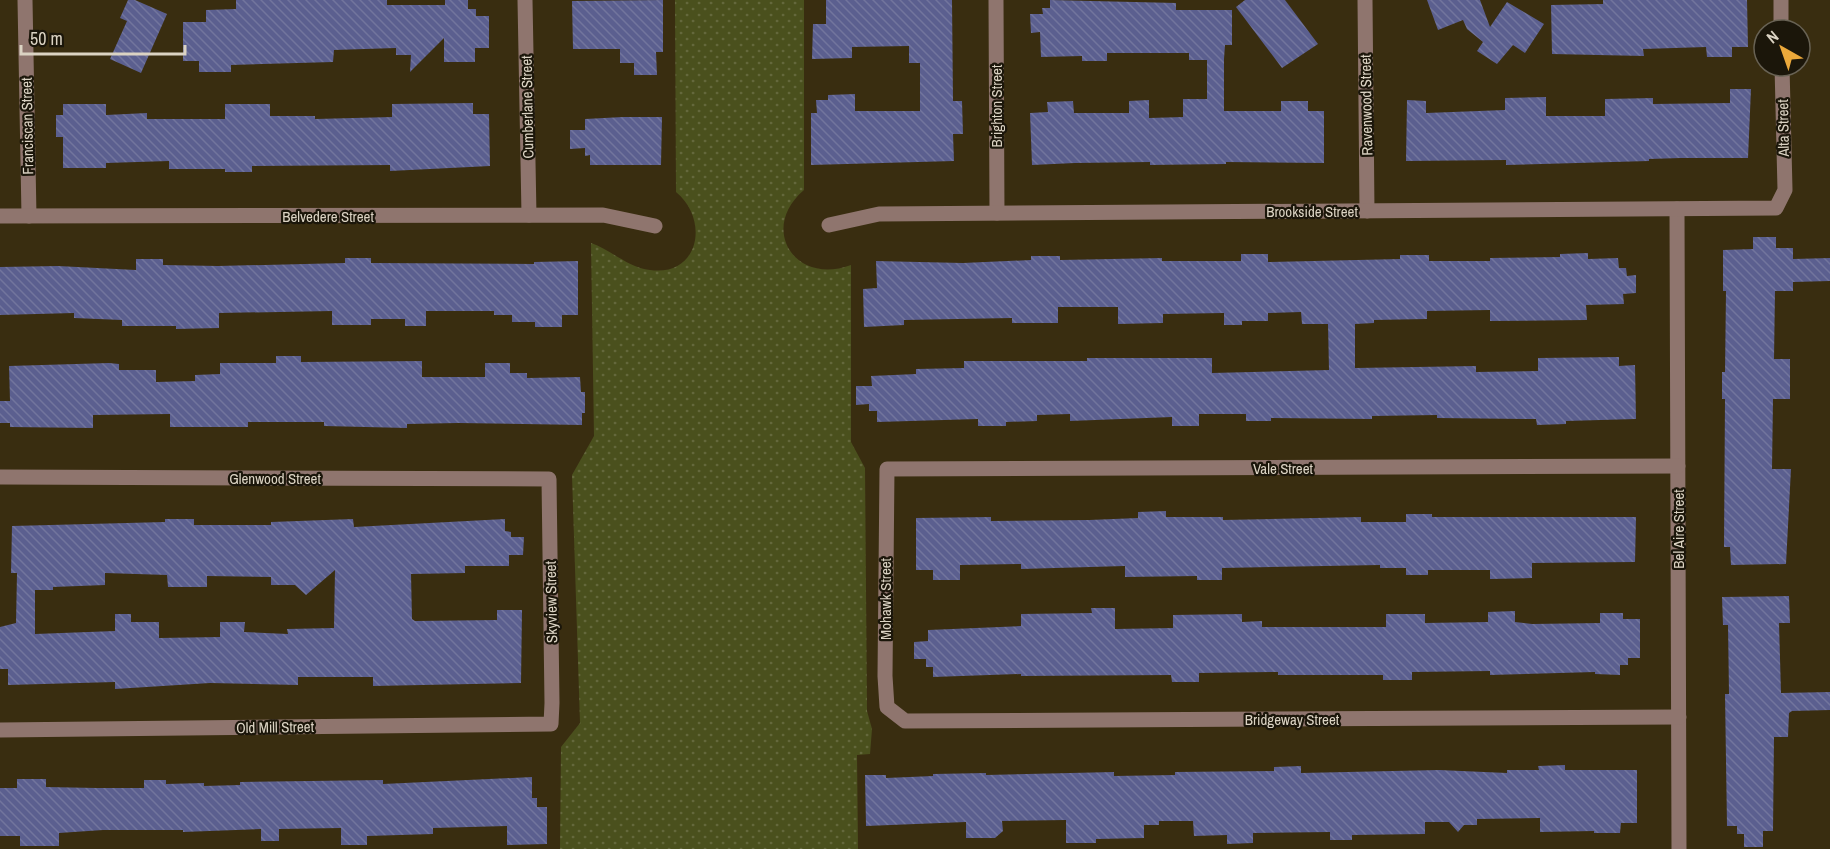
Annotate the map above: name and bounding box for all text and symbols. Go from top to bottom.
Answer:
scale bar [21,18,184,56]
north arrow [1752,18,1812,78]
text: N [1762,25,1783,48]
text: 50 m [30,26,63,51]
street label: Ravenwood Street [1355,54,1377,156]
street label: Cumberlane Street [516,55,538,159]
street label: Brighton Street [986,64,1007,147]
street label: Franciscan Street [16,77,38,175]
street label: Alta Street [1772,99,1794,158]
street label: Brookside Street [1266,201,1358,222]
street label: Belvedere Street [282,206,374,227]
street label: Vale Street [1253,458,1314,479]
street label: Glenwood Street [229,468,321,489]
street label: Bel Aire Street [1668,489,1689,569]
street label: Mohawk Street [875,557,896,640]
street label: Skyview Street [540,560,562,643]
street label: Bridgeway Street [1245,709,1340,730]
street label: Old Mill Street [236,716,315,738]

